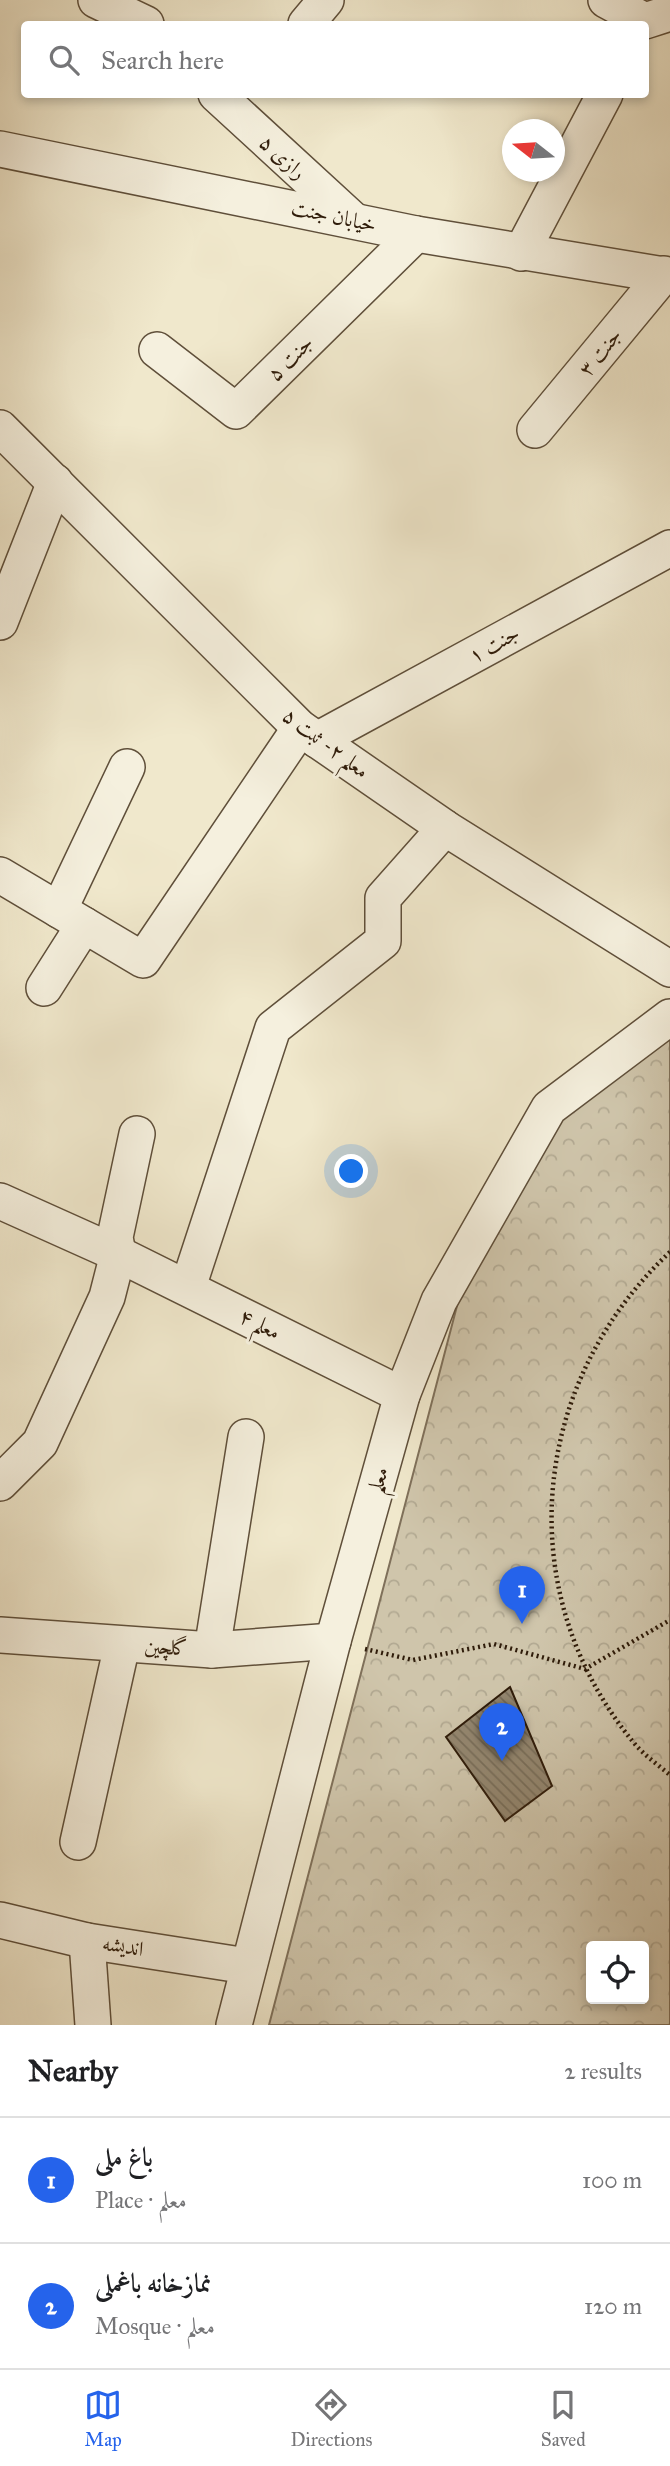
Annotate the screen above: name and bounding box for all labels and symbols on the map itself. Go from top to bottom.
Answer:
north arrow [502,119,565,182]
street label: رازی ۵ [254,129,312,185]
street label: خیابان جنت [289,194,379,238]
street label: جنت ۳ [573,323,627,381]
street label: جنت ۵ [262,330,318,386]
street label: جنت ۱ [464,619,524,669]
street label: معلم ۲- ثبت ۵ [273,702,374,790]
your location [334,1154,368,1188]
street label: معلم ۴ [231,1303,285,1352]
street label: معلم [362,1464,402,1498]
pin: 1 [499,1566,545,1624]
street label: گلچین [144,1633,188,1662]
pin: 2 [479,1703,525,1761]
street label: اندیشه [101,1930,145,1962]

